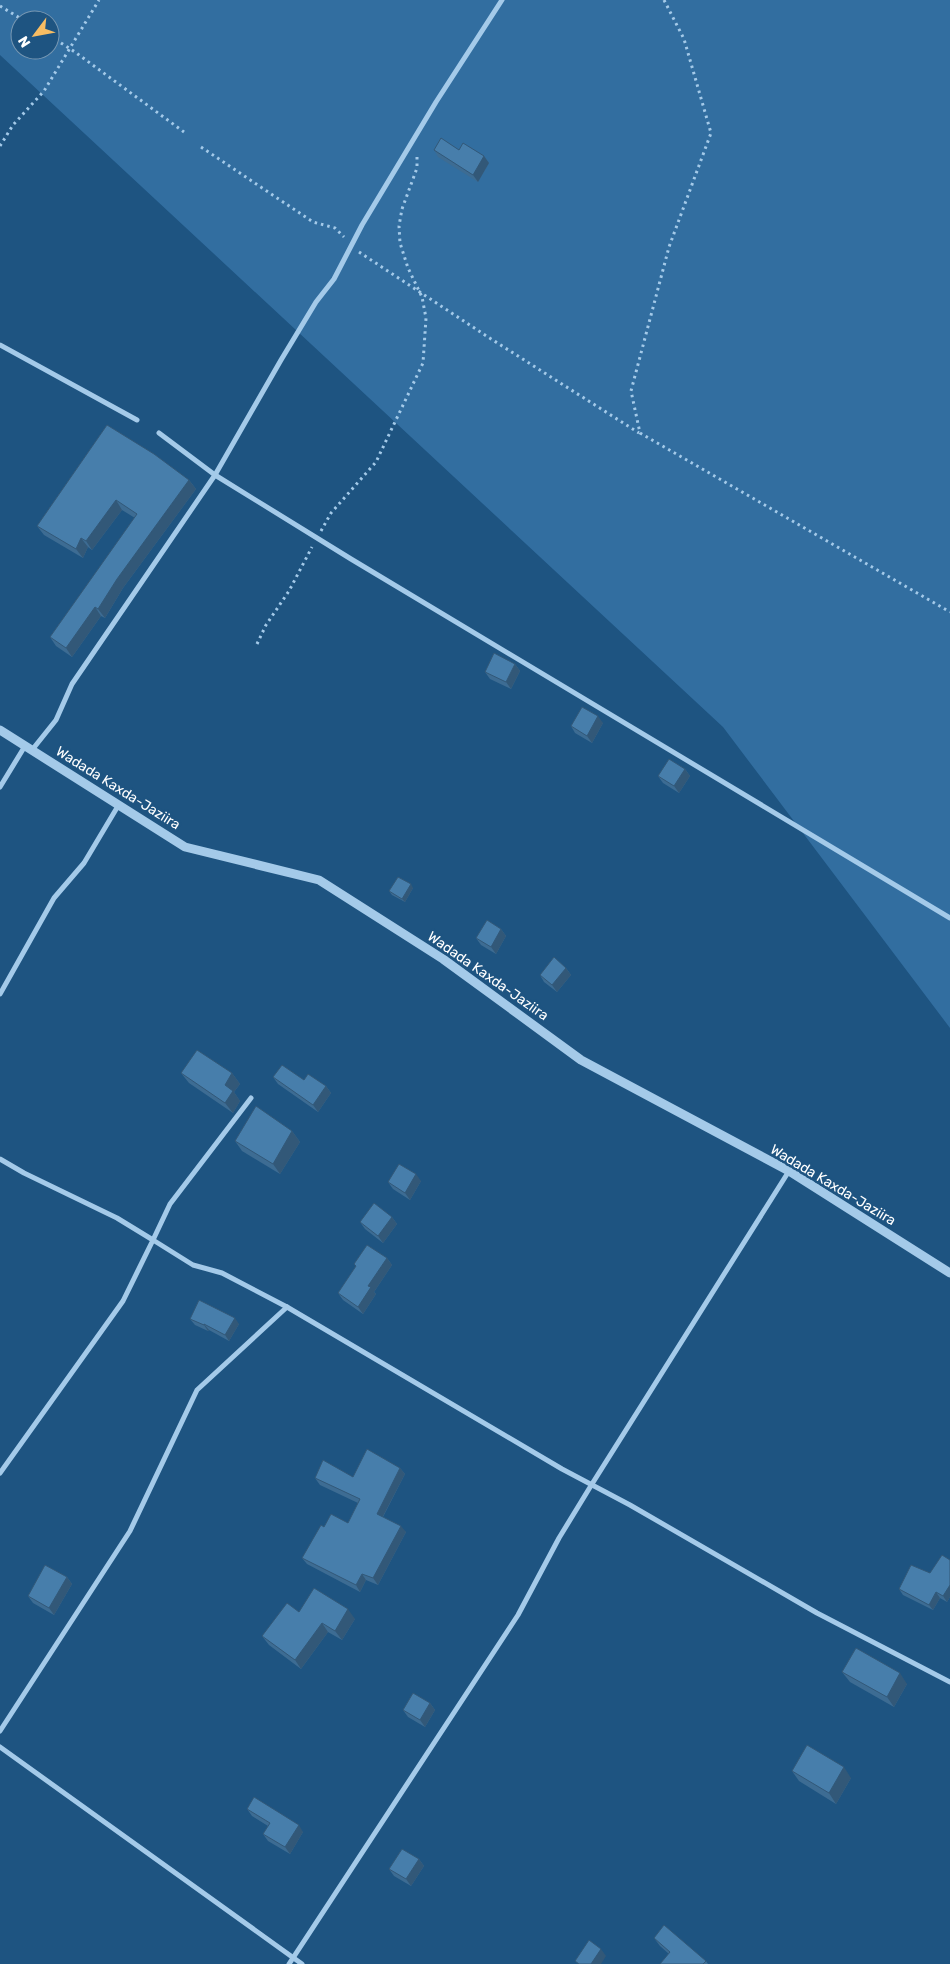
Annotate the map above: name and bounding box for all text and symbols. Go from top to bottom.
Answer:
north arrow [10,10,60,60]
text: N [15,33,34,50]
street label: Wadada Kaxda-Jaziira [53,743,183,833]
street label: Wadada Kaxda-Jaziira [424,928,552,1024]
street label: Wadada Kaxda-Jaziira [767,1141,899,1229]

